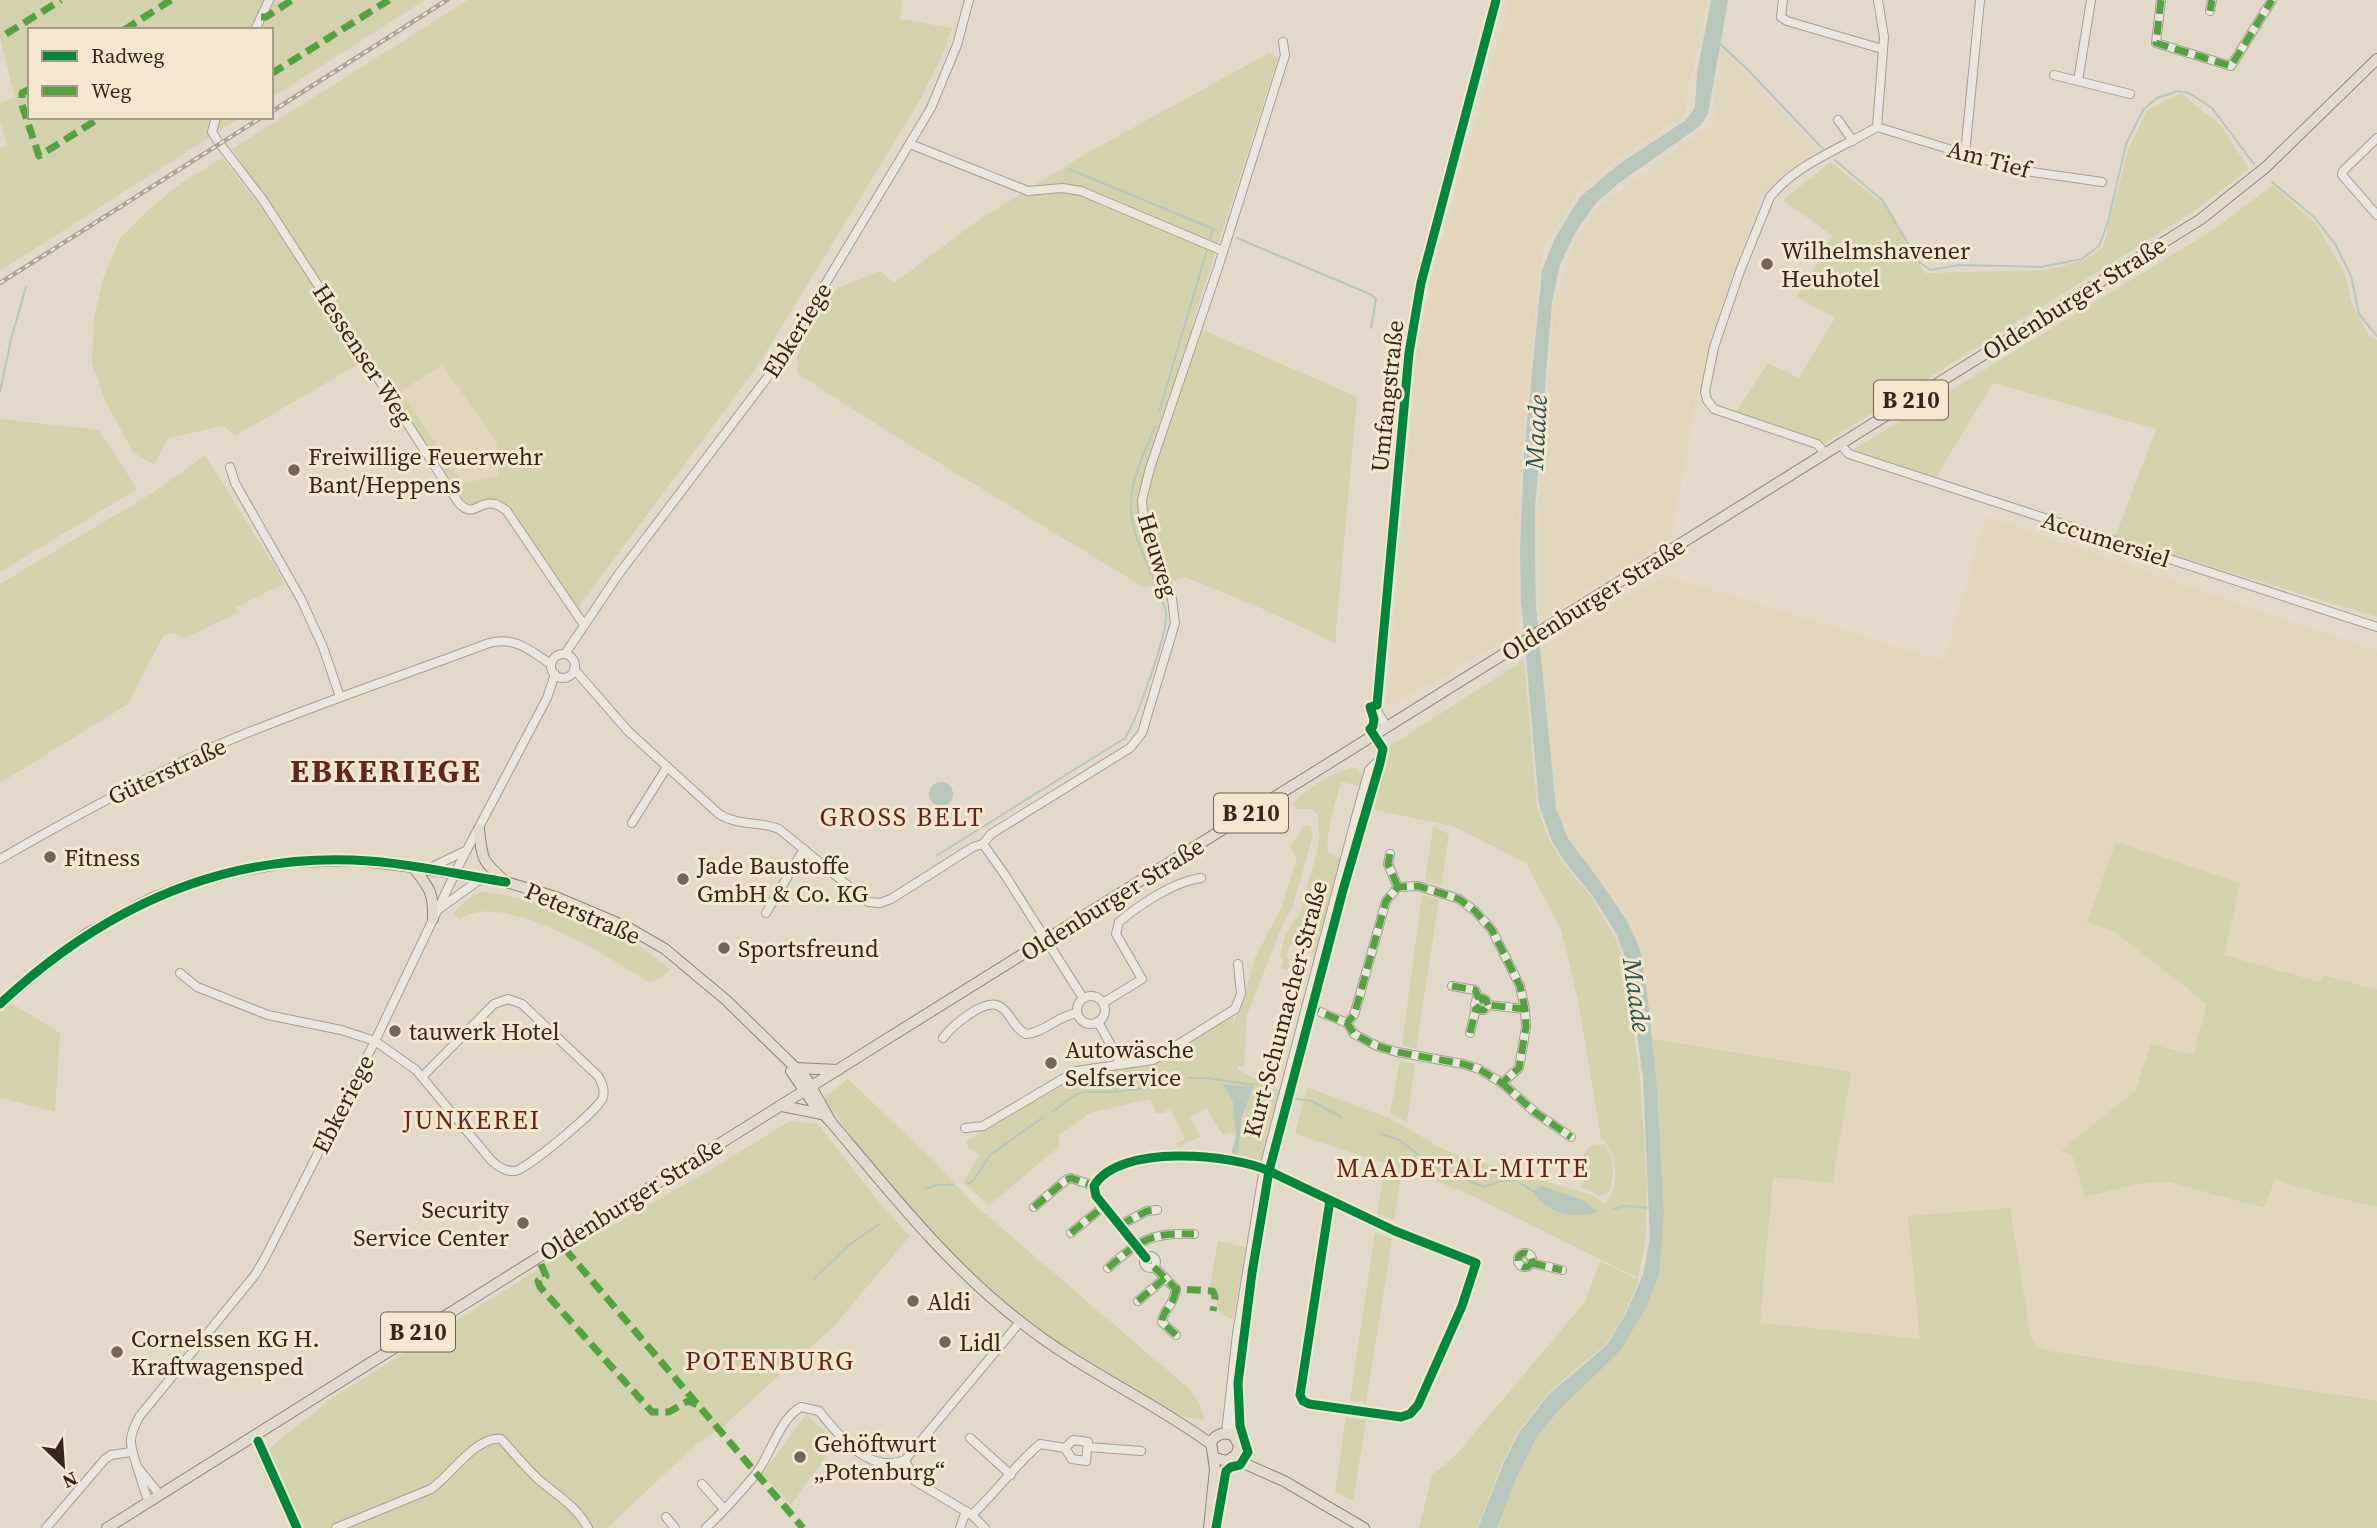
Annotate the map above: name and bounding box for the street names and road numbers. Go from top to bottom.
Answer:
street label: Am Tief [1944,132,2037,187]
street label: Oldenburger Straße [1976,228,2172,368]
street label: Ebkeriege [755,276,839,384]
street label: Hessenser Weg [305,277,421,431]
street label: Umfangstraße [1363,318,1411,474]
road number: B 210 [1874,380,1948,420]
street label: Accumersiel [2037,503,2175,575]
street label: Heuweg [1130,509,1186,601]
street label: Oldenburger Straße [1495,529,1691,669]
street label: Güterstraße [102,729,232,813]
road number: B 210 [1214,793,1288,832]
street label: Oldenburger Straße [1014,829,1210,969]
street label: Peterstraße [520,874,646,952]
street label: Kurt-Schumacher-Straße [1235,877,1335,1141]
street label: Ebkeriege [304,1049,382,1159]
street label: Oldenburger Straße [533,1129,729,1269]
road number: B 210 [381,1312,455,1352]

